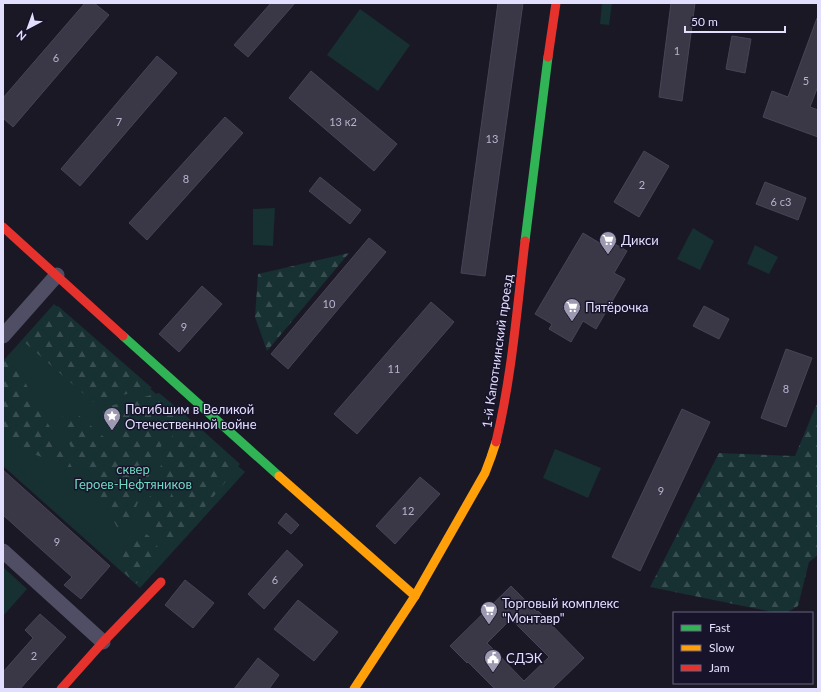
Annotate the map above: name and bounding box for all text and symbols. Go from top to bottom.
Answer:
north arrow [8,8,48,48]
scale bar [685,8,785,34]
text: 50 m [691,14,718,29]
text: N [14,28,29,44]
house number: 1 [674,44,680,57]
house number: 6 [53,51,59,64]
house number: 5 [803,74,809,87]
house number: 7 [116,115,122,128]
house number: 13 к2 [329,115,357,128]
house number: 13 [486,132,498,145]
house number: 8 [183,172,189,185]
house number: 2 [639,178,645,191]
house number: 6 с3 [771,195,791,208]
supermarket icon: Дикси [598,230,618,255]
place label: Дикси [621,232,659,248]
street label: 1-й Капотнинский проезд [478,273,516,429]
house number: 10 [323,297,336,310]
supermarket icon: Пятёрочка [562,297,582,322]
place label: Пятёрочка [585,299,649,315]
house number: 9 [181,320,187,333]
house number: 11 [388,362,400,375]
house number: 8 [783,382,789,395]
place label: Погибшим в Великой Отечественной войне [125,401,257,432]
place icon: Погибшим в Великой Отечественной войне [102,406,122,431]
park label: сквер Героев-Нефтяников [74,461,192,492]
house number: 9 [658,484,664,497]
house number: 12 [402,504,414,517]
house number: 9 [54,535,60,548]
house number: 6 [272,573,278,586]
place label: Торговый комплекс "Монтавр" [502,595,619,626]
supermarket icon: Торговый комплекс "Монтавр" [479,600,499,625]
legend [673,612,813,684]
text: Fast [709,620,731,635]
text: Slow [709,640,735,655]
public building icon: СДЭК [483,648,503,673]
house number: 2 [31,649,37,662]
place label: СДЭК [506,650,543,666]
text: Jam [709,660,730,675]

